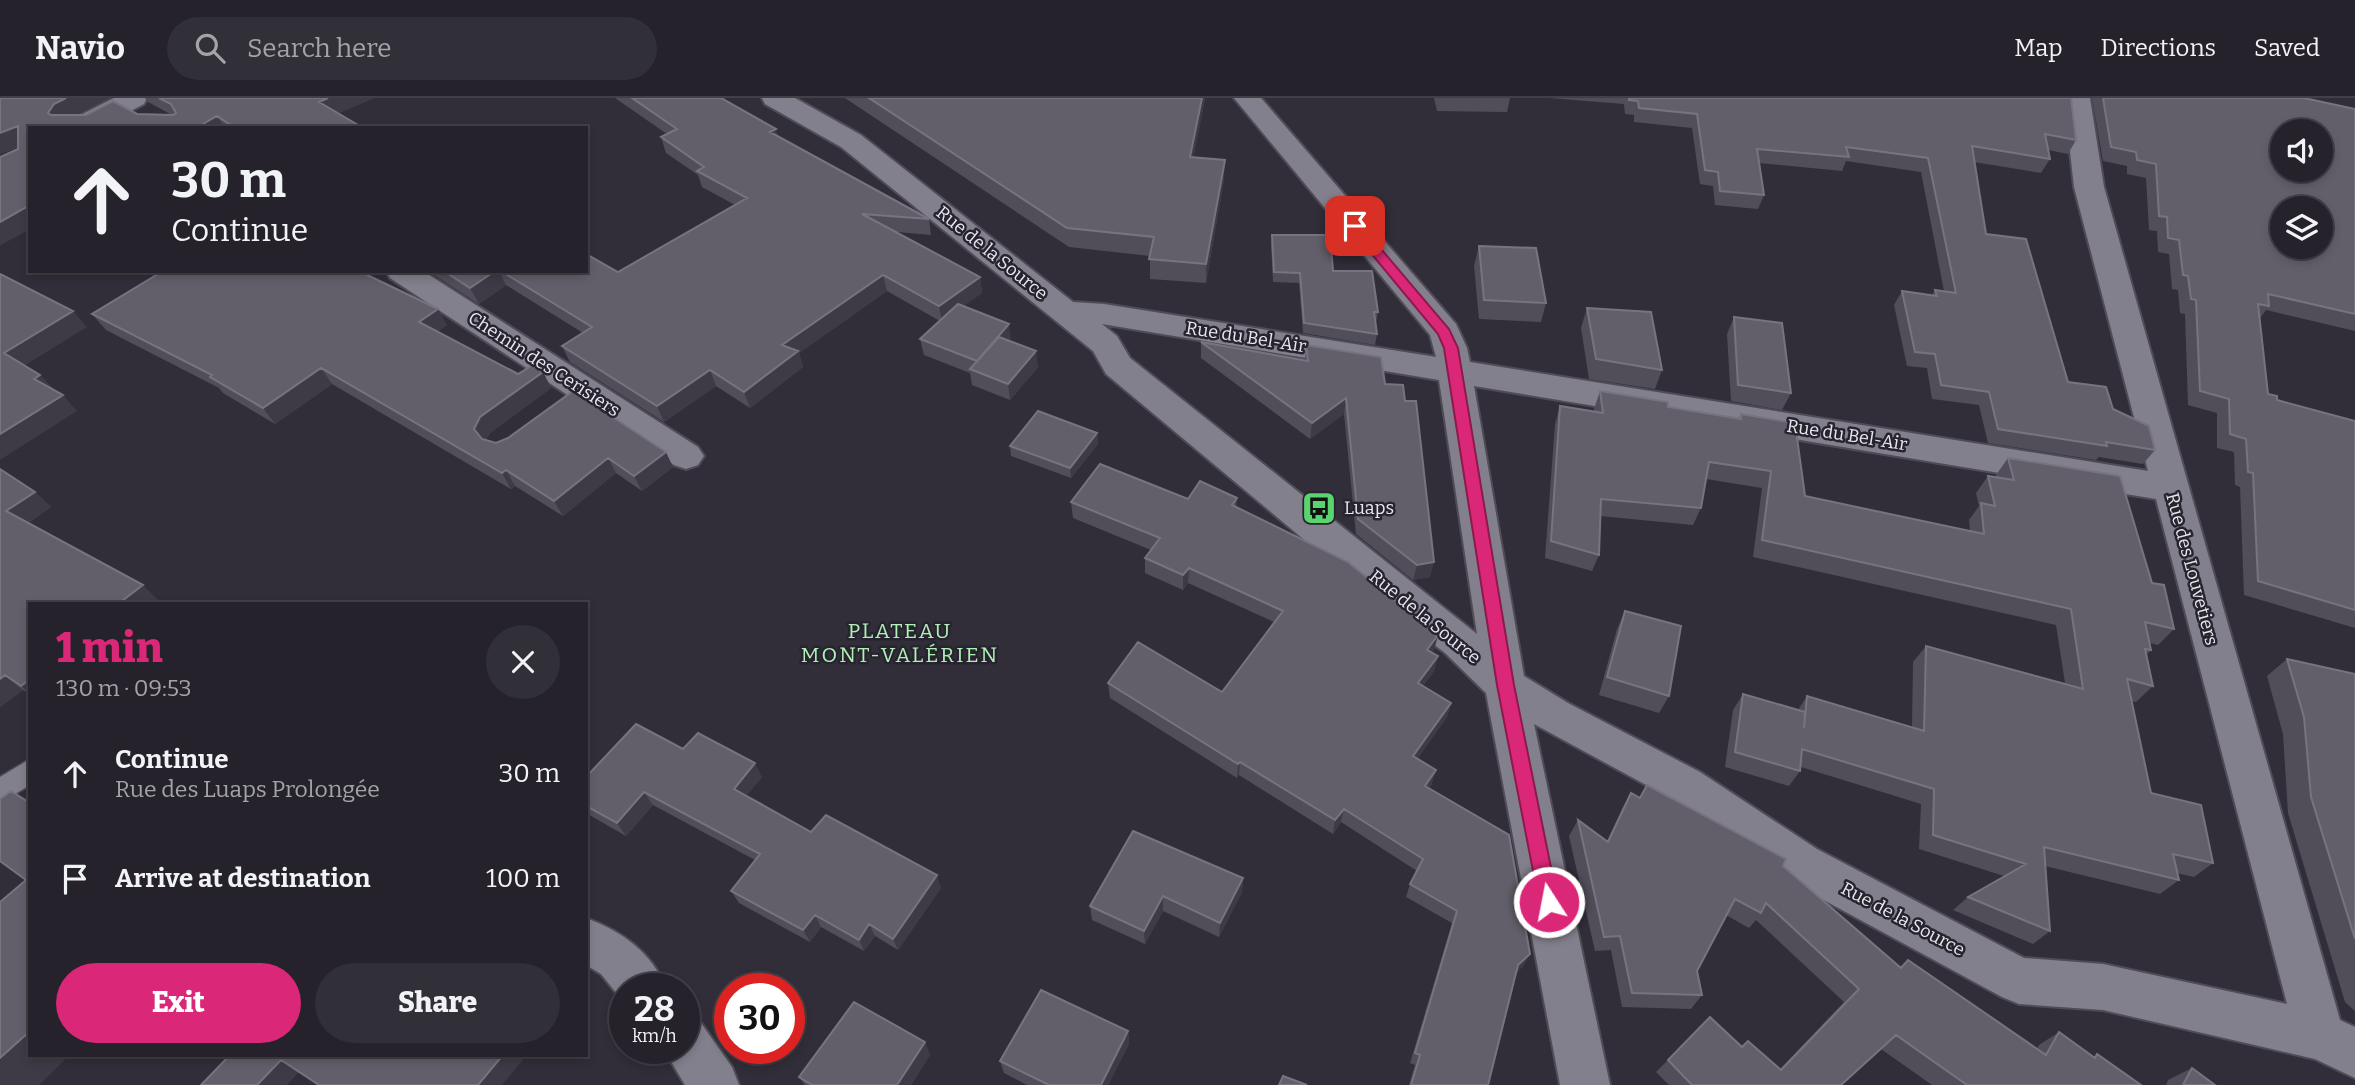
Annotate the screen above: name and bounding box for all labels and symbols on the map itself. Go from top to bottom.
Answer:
pin [1325,196,1385,256]
street label: Rue de la Source [932,201,1052,305]
street label: Chemin des Cerisiers [464,307,624,421]
street label: Rue du Bel-Air [1184,317,1308,357]
street label: Rue du Bel-Air [1785,415,1909,455]
bus stop icon: Luaps [1300,489,1338,527]
street label: Rue des Louvetiers [2161,490,2223,648]
place label: Luaps [1344,497,1394,519]
street label: Rue de la Source [1365,565,1485,669]
district label: PLATEAU MONT-VALÉRIEN [801,618,999,668]
position arrow [1512,865,1586,939]
street label: Rue de la Source [1837,877,1969,961]
speed limit sign: 30 [714,973,805,1064]

